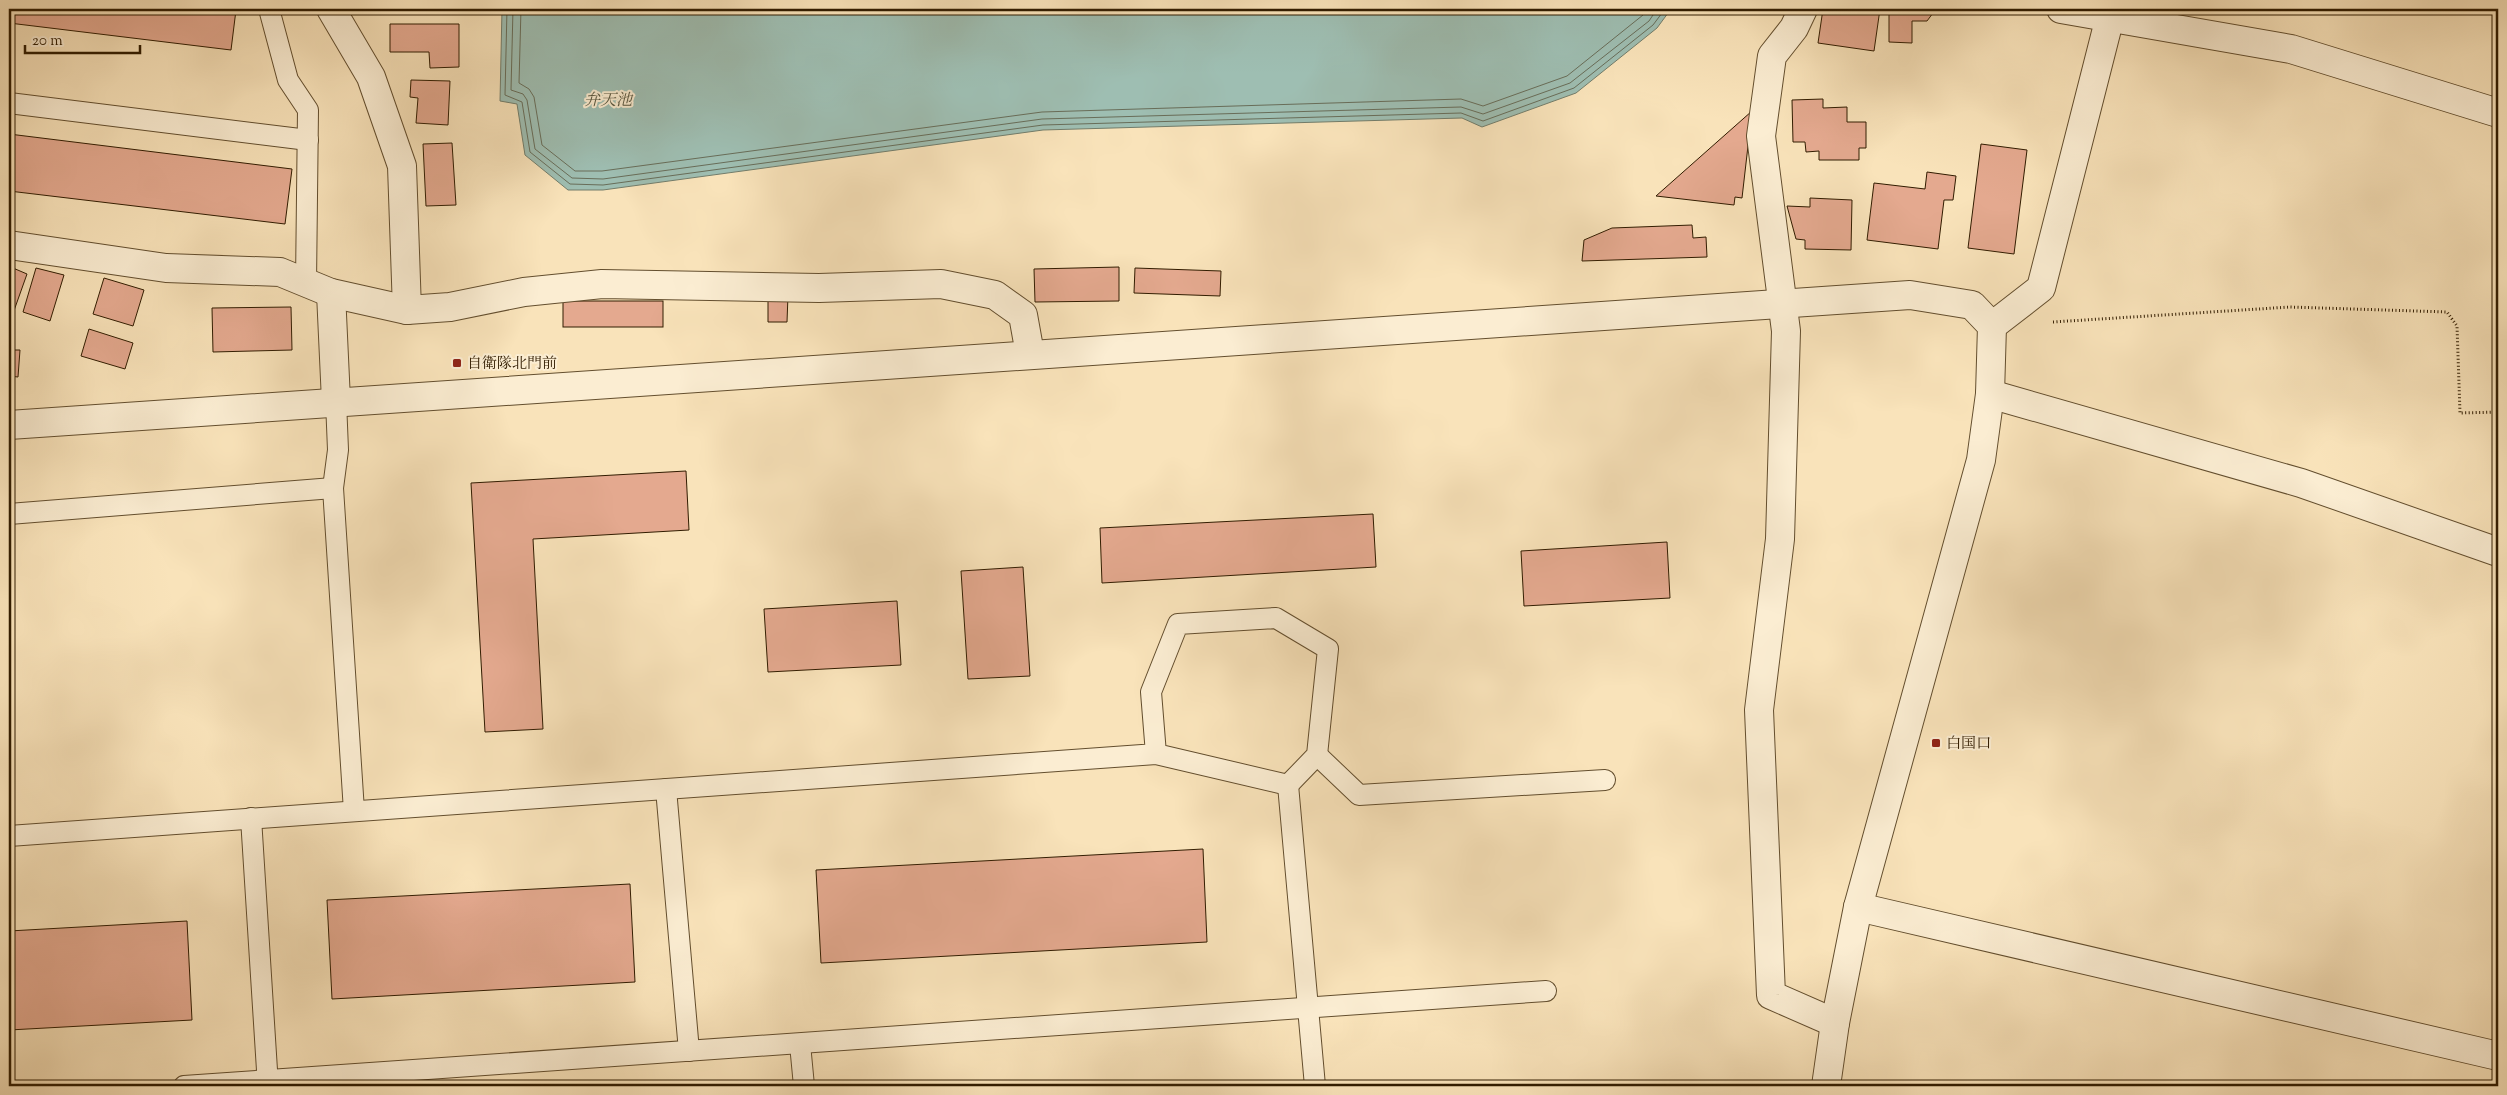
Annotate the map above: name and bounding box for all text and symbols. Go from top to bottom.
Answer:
scale bar [25,22,140,54]
text: 20 m [32,31,63,52]
water label: 弁天池 [584,90,634,113]
place label: 自衛隊北門前 [467,354,557,375]
marker: 自衛隊北門前 [451,357,463,369]
place label: 白国口 [1946,734,1991,755]
marker: 白国口 [1930,737,1942,749]

